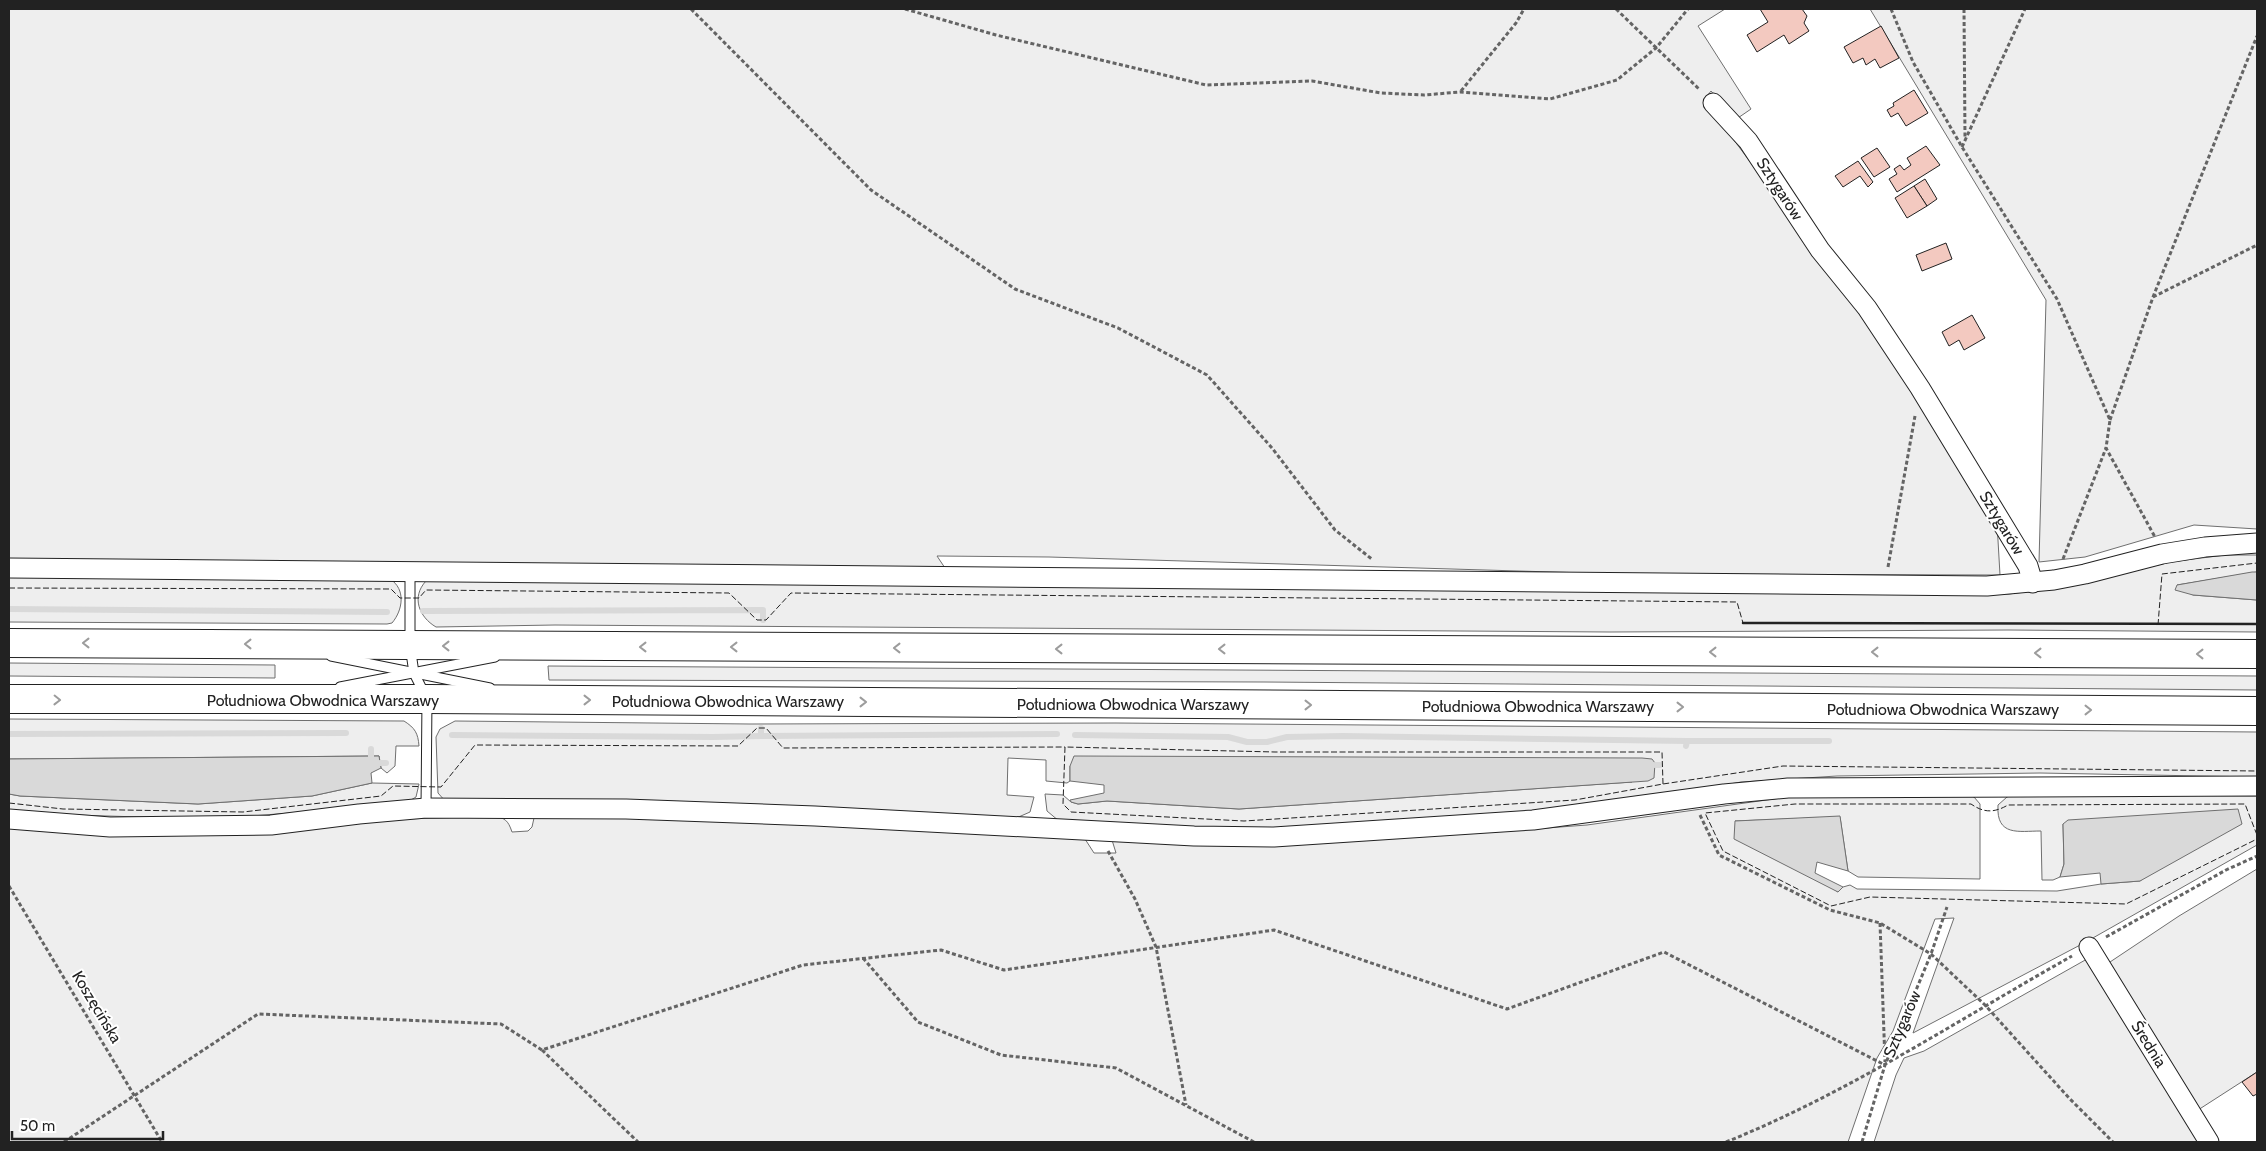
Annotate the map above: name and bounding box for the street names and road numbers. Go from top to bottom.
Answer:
street label: Sztygarów [1753,154,1807,224]
street label: Sztygarów [1976,488,2029,559]
street label: Południowa Obwodnica Warszawy [207,691,439,710]
street label: Południowa Obwodnica Warszawy [612,692,844,711]
street label: Południowa Obwodnica Warszawy [1017,695,1249,714]
street label: Południowa Obwodnica Warszawy [1422,697,1654,716]
street label: Południowa Obwodnica Warszawy [1827,700,2059,719]
street label: Koszęcińska [68,968,126,1047]
street label: Sztygarów [1879,987,1925,1060]
street label: Średnia [2127,1017,2171,1071]

